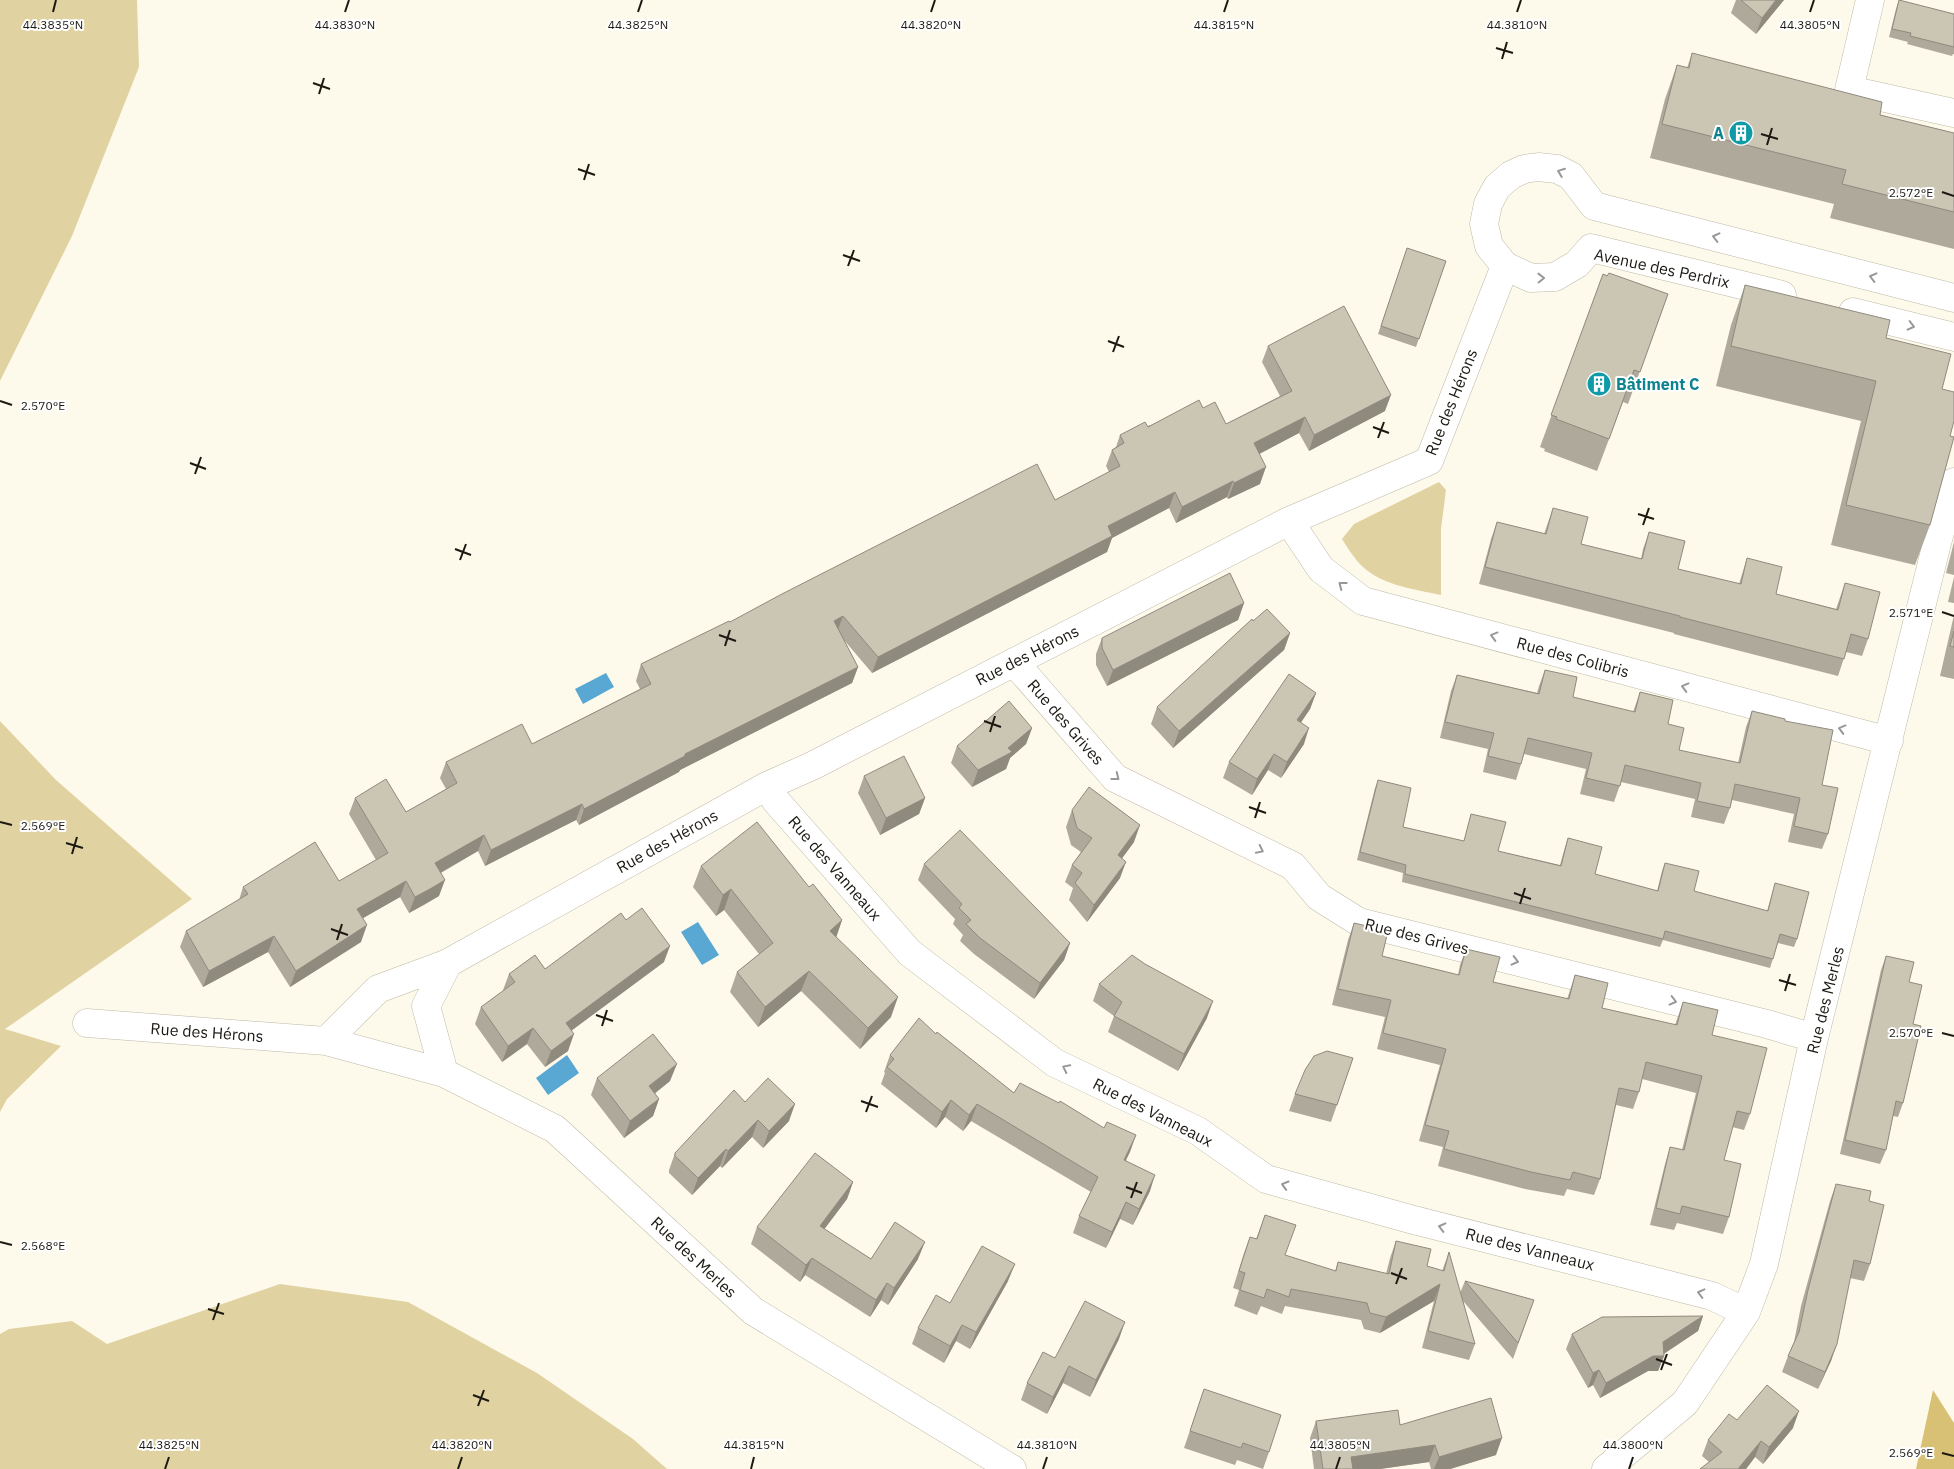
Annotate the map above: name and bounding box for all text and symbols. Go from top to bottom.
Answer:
text: 44.3835°N [23,17,83,32]
text: 44.3830°N [315,17,375,32]
text: 44.3825°N [608,17,668,32]
text: 44.3820°N [901,17,961,32]
text: 44.3815°N [1194,17,1254,32]
text: 44.3810°N [1487,17,1547,32]
text: 44.3805°N [1780,17,1840,32]
building icon: A [1728,120,1754,146]
place label: A [1713,123,1724,143]
one-way arrow [1557,168,1566,178]
text: 2.572°E [1889,185,1933,200]
one-way arrow [1712,232,1720,242]
street label: Avenue des Perdrix [1592,244,1732,292]
one-way arrow [1538,272,1546,283]
one-way arrow [1868,272,1877,283]
one-way arrow [1907,321,1915,331]
street label: Rue des Hérons [1421,346,1481,458]
building icon: Bâtiment C [1586,371,1612,397]
place label: Bâtiment C [1616,374,1700,394]
text: 2.570°E [21,398,65,413]
one-way arrow [1339,582,1348,590]
text: 2.571°E [1889,605,1933,620]
street label: Rue des Hérons [972,620,1082,690]
one-way arrow [1490,632,1499,642]
street label: Rue des Colibris [1515,632,1631,682]
street label: Rue des Grives [1023,675,1109,769]
one-way arrow [1680,682,1689,693]
one-way arrow [1838,724,1847,734]
one-way arrow [1110,771,1119,780]
street label: Rue des Hérons [613,805,721,877]
street label: Rue des Vanneaux [784,812,886,924]
text: 2.569°E [21,818,65,833]
one-way arrow [1255,844,1264,854]
street label: Rue des Grives [1363,913,1471,959]
street label: Rue des Merles [1802,944,1848,1056]
one-way arrow [1511,955,1520,966]
one-way arrow [1668,995,1676,1005]
street label: Rue des Hérons [150,1018,264,1046]
text: 2.570°E [1889,1025,1933,1040]
one-way arrow [1062,1064,1071,1074]
street label: Rue des Vanneaux [1090,1073,1216,1151]
one-way arrow [1282,1180,1290,1190]
street label: Rue des Merles [647,1212,741,1302]
one-way arrow [1439,1223,1447,1233]
street label: Rue des Vanneaux [1464,1223,1596,1275]
text: 2.568°E [21,1238,65,1253]
one-way arrow [1697,1288,1706,1299]
text: 44.3825°N [139,1437,199,1452]
text: 44.3820°N [432,1437,492,1452]
text: 44.3815°N [724,1437,784,1452]
text: 44.3810°N [1017,1437,1077,1452]
text: 44.3805°N [1310,1437,1370,1452]
text: 44.3800°N [1603,1437,1663,1452]
text: 2.569°E [1889,1445,1933,1460]

